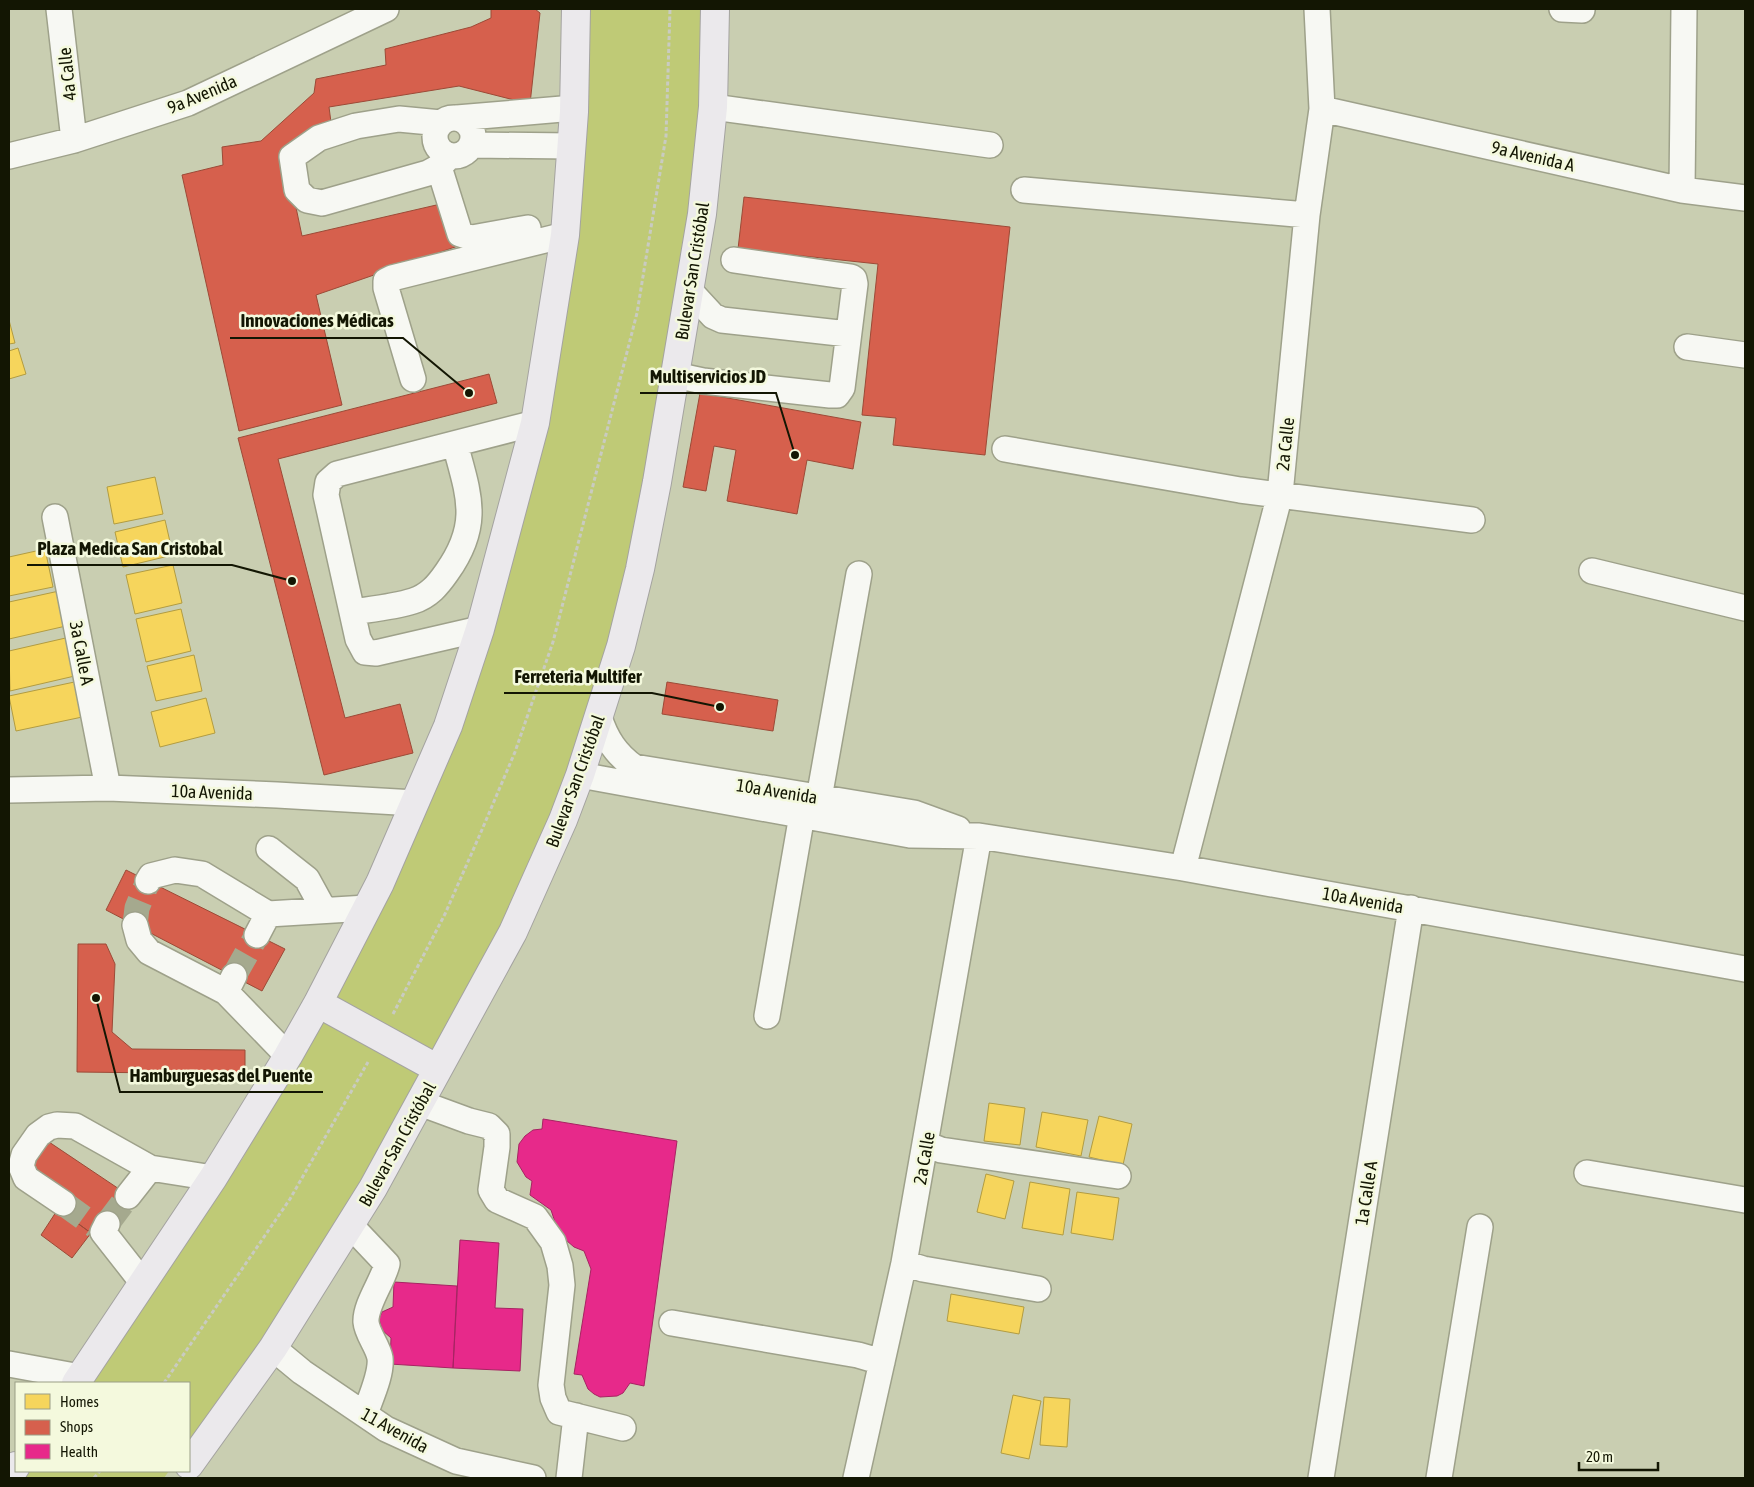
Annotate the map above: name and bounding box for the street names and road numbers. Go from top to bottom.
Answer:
street label: 4a Calle [54,46,80,102]
street label: 9a Avenida [164,70,240,118]
street label: 9a Avenida A [1489,136,1577,176]
street label: Bulevar San Cristóbal [671,200,713,341]
street label: 2a Calle [1272,416,1298,472]
street label: 3a Calle A [66,619,99,687]
street label: Bulevar San Cristóbal [541,712,609,850]
street label: 10a Avenida [735,774,819,808]
street label: 10a Avenida [171,780,253,804]
street label: 10a Avenida [1321,883,1405,917]
street label: Bulevar San Cristóbal [354,1078,440,1210]
street label: 2a Calle [909,1130,939,1186]
street label: 1a Calle A [1351,1159,1381,1227]
street label: 11 Avenida [358,1403,432,1457]

